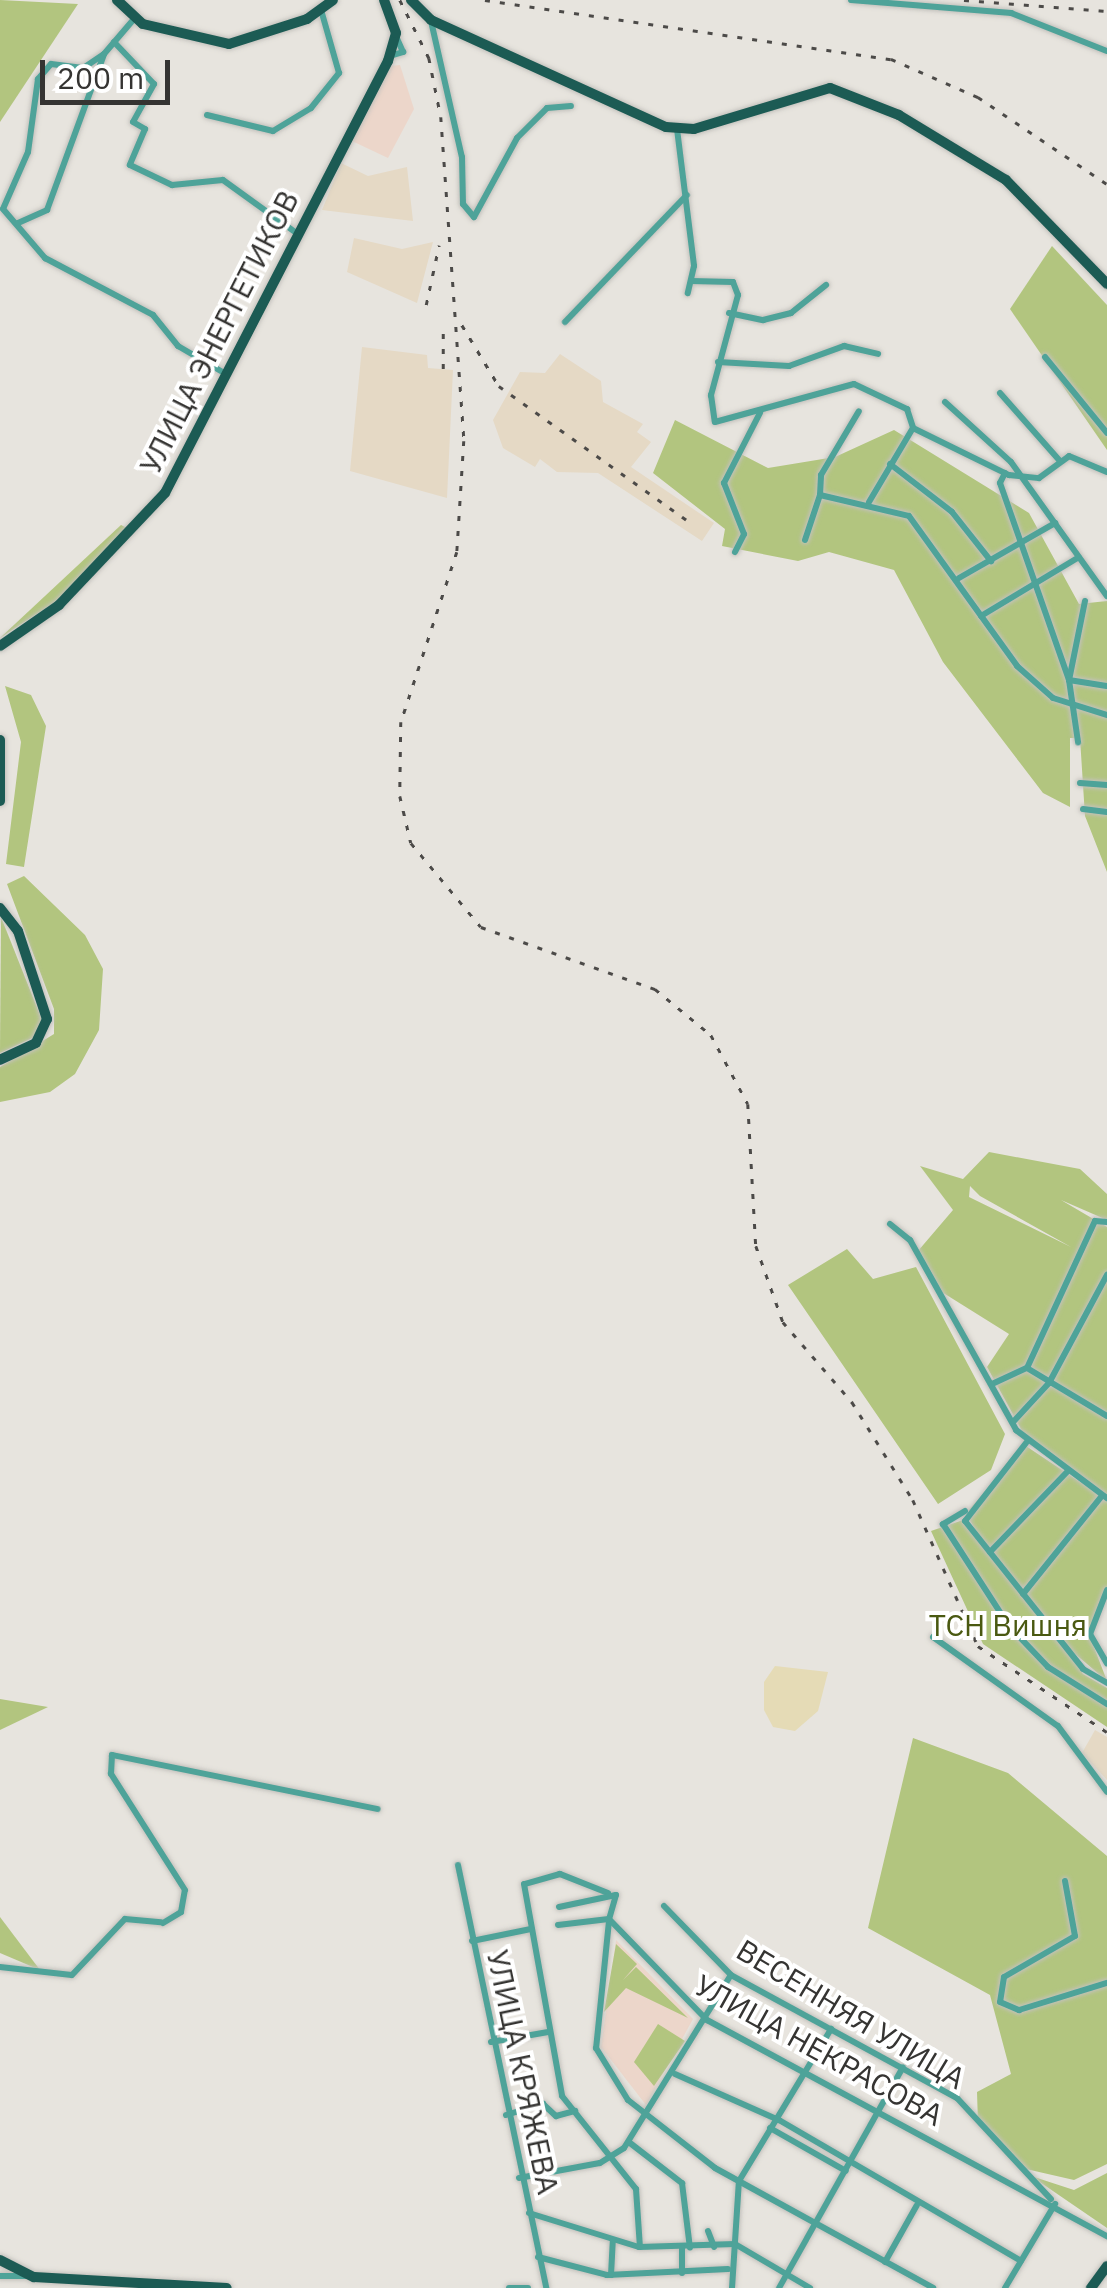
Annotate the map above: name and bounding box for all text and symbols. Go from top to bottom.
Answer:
scale bar [45,40,175,102]
text: 200 m [57,58,144,97]
street label: УЛИЦА ЭНЕРГЕТИКОВ [132,184,306,480]
park label: ТСН Вишня [929,1607,1087,1643]
street label: ВЕСЕННЯЯ УЛИЦА [730,1932,972,2096]
street label: УЛИЦА КРЯЖЕВА [480,1947,566,2197]
street label: УЛИЦА НЕКРАСОВА [689,1967,949,2133]

